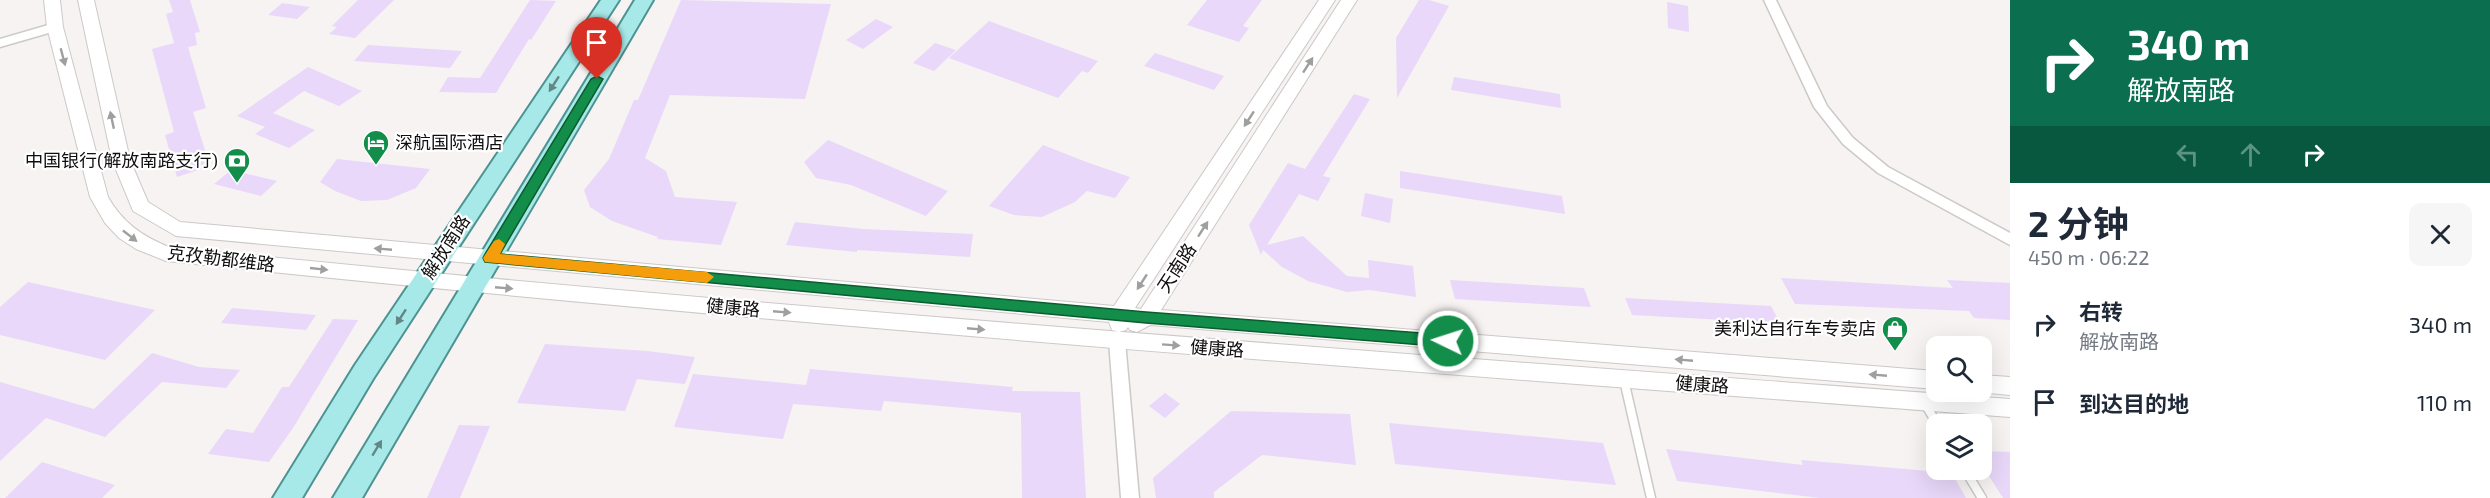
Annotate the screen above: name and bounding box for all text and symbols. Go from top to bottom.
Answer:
pin [571,17,622,79]
text: 340 m [2127,18,2250,68]
icon: right [2028,24,2106,102]
icon: arrive [580,26,613,59]
one-way arrow [58,48,68,66]
one-way arrow [1302,57,1313,73]
text: 解放南路 [2127,73,2235,105]
one-way arrow [549,76,560,92]
one-way arrow [107,110,116,129]
one-way arrow [1244,111,1255,127]
hotel icon: 深航国际酒店 [361,128,391,166]
place label: 深航国际酒店 [395,131,503,153]
icon: left [2171,138,2204,171]
icon: ahead [2234,138,2267,171]
icon: right [2297,138,2330,171]
bank icon: 中国银行(解放南路支行) [222,146,252,184]
place label: 中国银行(解放南路支行) [25,149,218,171]
text: 2 分钟 [2028,201,2129,244]
button: close [2409,203,2472,266]
street label: 解放南路 [416,210,474,283]
one-way arrow [1197,221,1208,237]
one-way arrow [122,230,138,242]
street label: 天南路 [1152,239,1200,296]
street label: 克孜勒都维路 [166,241,276,276]
one-way arrow [374,244,393,254]
text: 450 m · 06:22 [2028,245,2149,269]
one-way arrow [310,264,329,274]
one-way arrow [1136,274,1147,290]
one-way arrow [495,283,514,293]
street label: 健康路 [705,294,761,320]
text: 右转 [2079,298,2123,324]
one-way arrow [773,307,792,317]
one-way arrow [395,308,406,325]
icon: right [2028,308,2061,341]
position arrow [1416,309,1480,373]
text: 340 m [2409,311,2472,337]
shop icon: 美利达自行车专卖店 [1880,314,1910,352]
place label: 美利达自行车专卖店 [1714,317,1876,339]
one-way arrow [967,324,986,334]
text: 解放南路 [2079,329,2159,353]
street label: 健康路 [1189,335,1245,361]
map controls [1926,336,1992,480]
button: search [1926,336,1992,402]
one-way arrow [1161,340,1180,350]
one-way arrow [1674,355,1693,365]
street label: 健康路 [1674,371,1730,397]
one-way arrow [1869,371,1888,380]
icon: arrive [2028,386,2061,419]
text: 110 m [2417,389,2472,415]
text: 到达目的地 [2079,390,2189,416]
button: layers [1926,414,1992,480]
one-way arrow [372,439,382,456]

